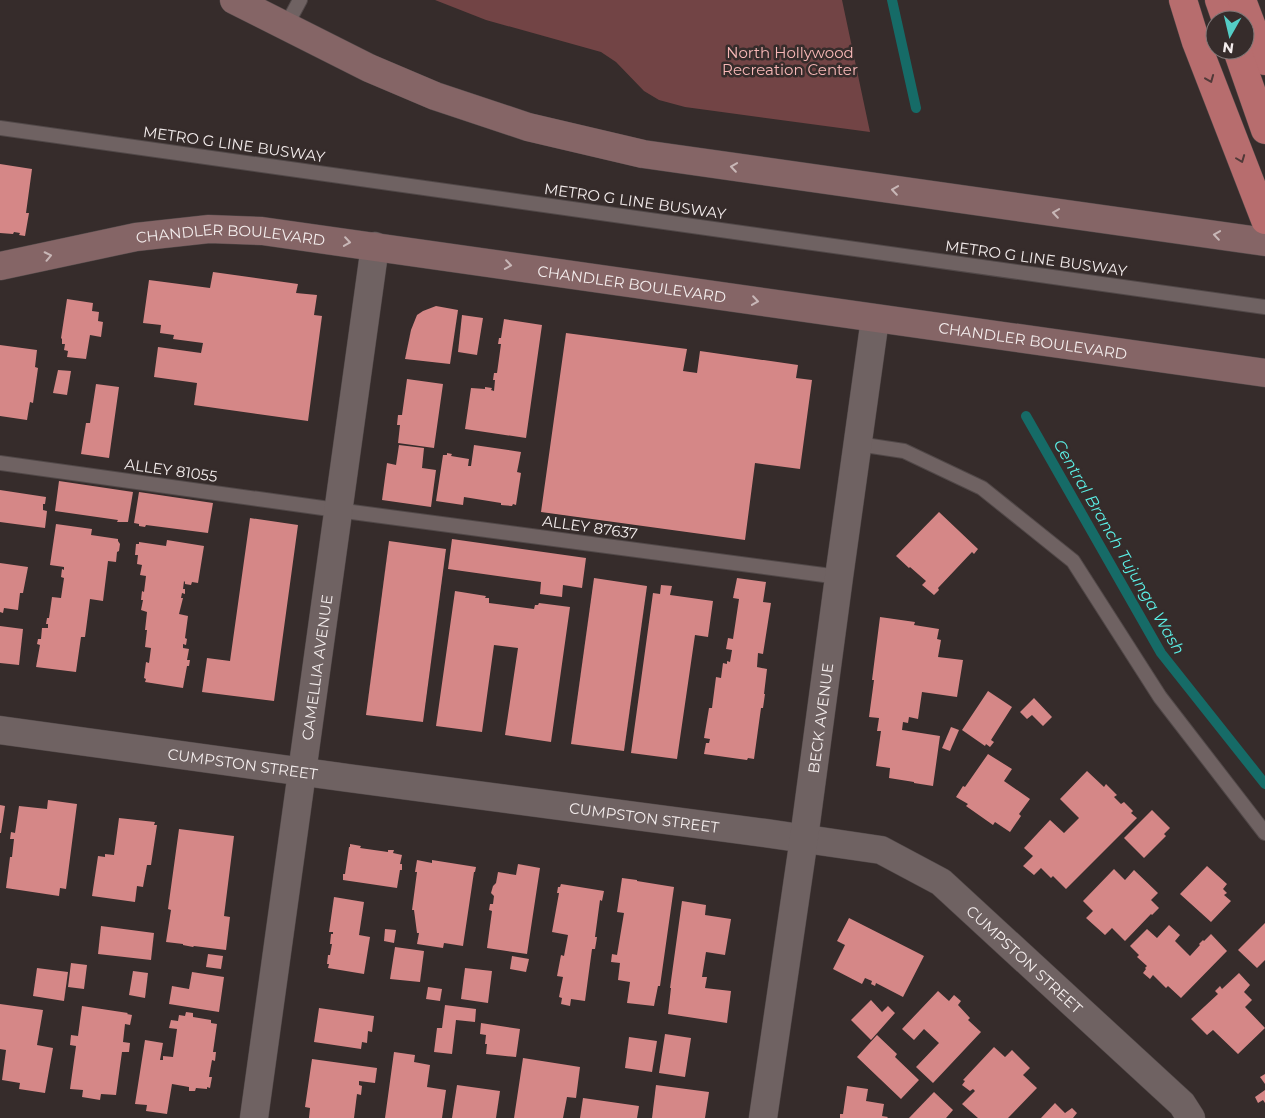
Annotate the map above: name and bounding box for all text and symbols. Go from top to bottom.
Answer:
north arrow [1205,10,1255,60]
text: N [1221,38,1235,58]
park label: North Hollywood Recreation Center [722,43,858,79]
one-way arrow [1204,74,1215,83]
street label: METRO G LINE BUSWAY [142,122,327,166]
one-way arrow [1235,154,1246,163]
one-way arrow [730,162,738,173]
street label: METRO G LINE BUSWAY [543,179,728,223]
one-way arrow [891,185,899,196]
one-way arrow [1051,208,1060,218]
street label: CHANDLER BOULEVARD [135,219,326,249]
one-way arrow [1212,231,1221,241]
one-way arrow [343,236,351,247]
street label: METRO G LINE BUSWAY [944,236,1129,280]
one-way arrow [43,251,52,262]
one-way arrow [503,260,512,270]
street label: CHANDLER BOULEVARD [536,261,727,306]
one-way arrow [752,295,760,306]
street label: CHANDLER BOULEVARD [937,317,1128,363]
water label: Central Branch Tujunga Wash [1049,436,1189,658]
street label: ALLEY 81055 [123,454,219,486]
street label: ALLEY 87637 [541,511,639,543]
street label: CAMELLIA AVENUE [297,593,336,741]
street label: BECK AVENUE [803,662,837,774]
street label: CUMPSTON STREET [167,744,319,783]
street label: CUMPSTON STREET [568,798,721,836]
street label: CUMPSTON STREET [963,901,1087,1018]

